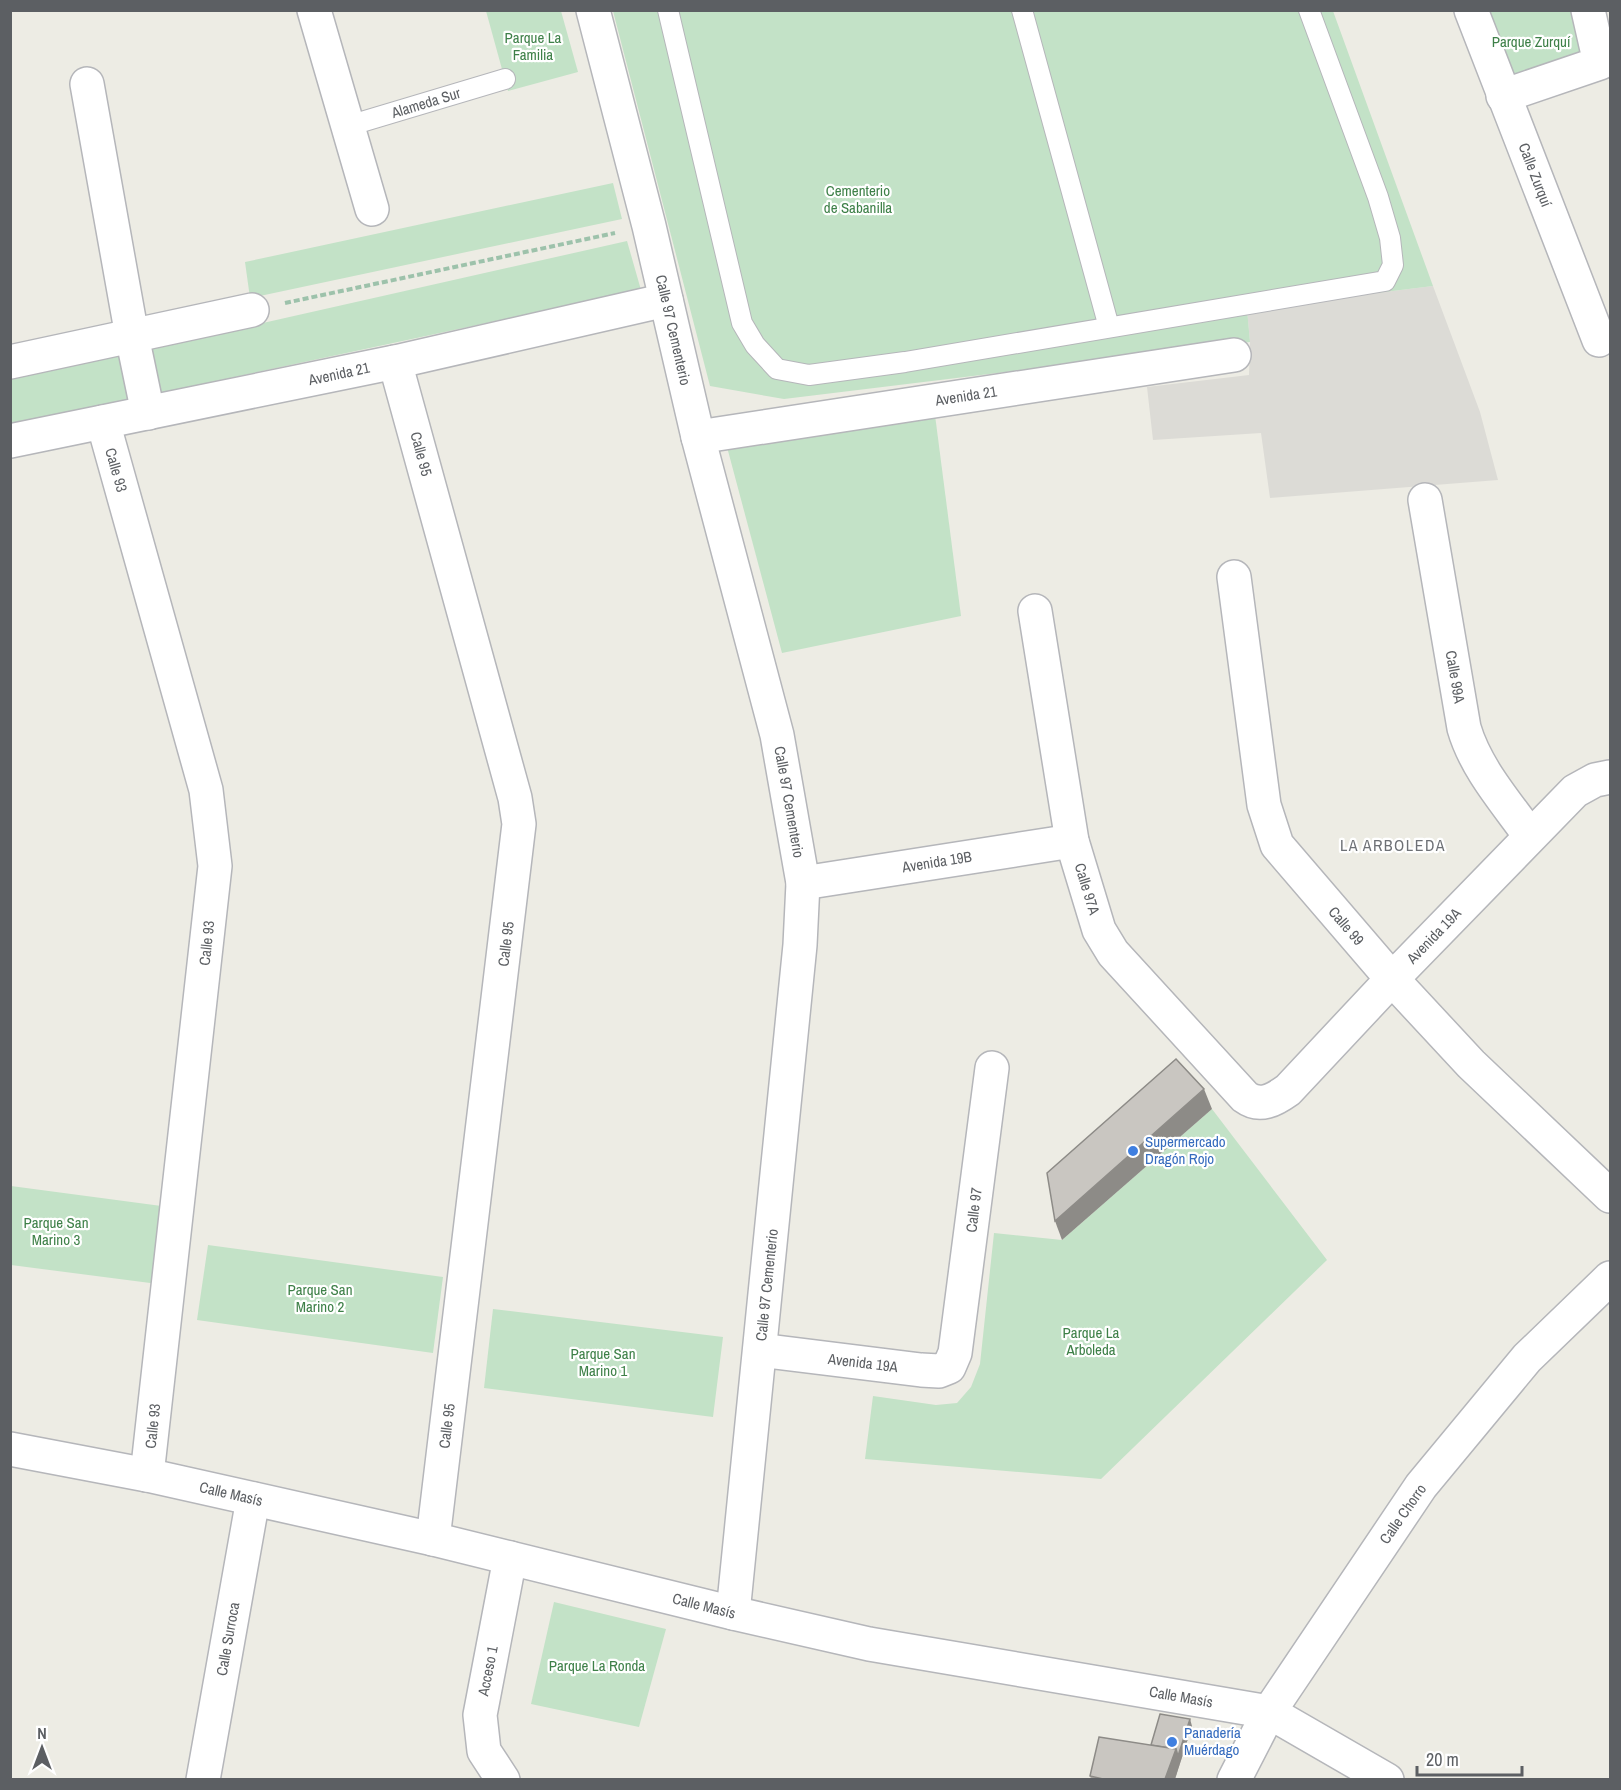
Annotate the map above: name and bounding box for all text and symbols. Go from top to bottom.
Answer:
park label: Parque La Familia [505,27,562,65]
park label: Parque Zurquí [1492,31,1571,52]
street label: Alameda Sur [388,82,463,123]
street label: Calle Zurquí [1514,140,1557,210]
park label: Cementerio de Sabanilla [824,180,892,218]
street label: Calle 97 Cementerio [651,273,696,387]
street label: Avenida 21 [305,357,372,390]
street label: Avenida 21 [933,380,998,411]
street label: Calle 95 [406,429,438,479]
street label: Calle 93 [100,445,133,495]
street label: Calle 99A [1441,649,1471,706]
street label: Calle 97 Cementerio [769,745,810,859]
district label: LA ARBOLEDA [1340,834,1446,856]
street label: Avenida 19B [900,846,973,878]
street label: Calle 97A [1070,860,1106,918]
street label: Calle 99 [1324,902,1369,950]
street label: Avenida 19A [1401,903,1466,969]
street label: Calle 93 [194,919,219,966]
street label: Calle 95 [492,920,519,968]
place label: Supermercado Dragón Rojo [1145,1131,1226,1169]
marker: Supermercado Dragón Rojo [1126,1144,1140,1158]
street label: Calle 97 [960,1186,987,1234]
park label: Parque San Marino 3 [24,1212,88,1250]
street label: Calle 97 Cementerio [750,1228,783,1342]
park label: Parque San Marino 2 [288,1279,352,1317]
park label: Parque La Arboleda [1063,1322,1120,1360]
park label: Parque San Marino 1 [571,1343,635,1381]
street label: Avenida 19A [826,1348,900,1377]
street label: Calle 93 [140,1402,165,1449]
street label: Calle 95 [433,1402,460,1450]
street label: Calle Masís [197,1476,265,1511]
street label: Calle Chorro [1374,1479,1431,1548]
street label: Calle Masís [670,1588,738,1623]
street label: Calle Surroca [211,1600,244,1677]
street label: Acceso 1 [472,1644,503,1699]
park label: Parque La Ronda [549,1655,645,1676]
street label: Calle Masís [1148,1681,1215,1712]
north arrow [12,1718,72,1778]
text: N [37,1722,47,1744]
place label: Panadería Muérdago [1184,1722,1241,1760]
marker: Panadería Muérdago [1165,1735,1179,1749]
scale bar [1417,1739,1522,1777]
text: 20 m [1426,1747,1459,1772]

